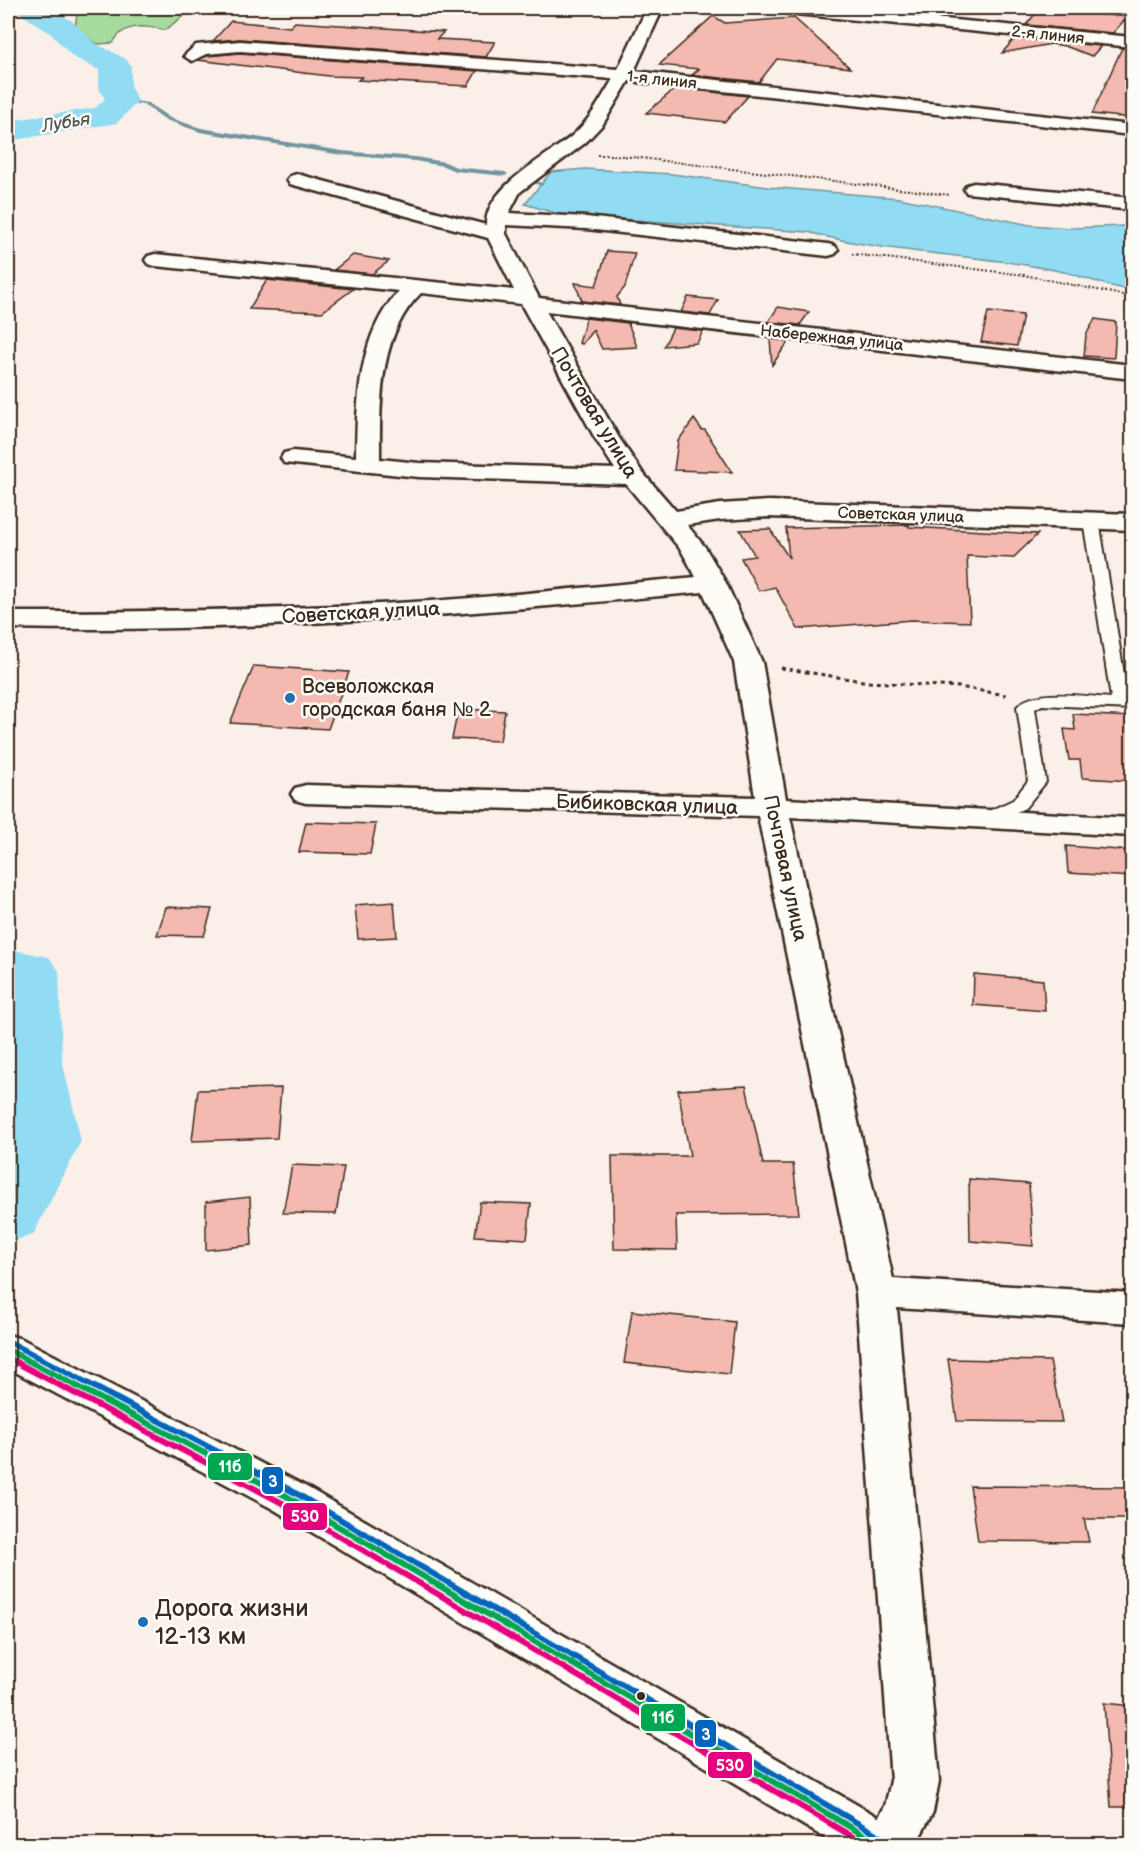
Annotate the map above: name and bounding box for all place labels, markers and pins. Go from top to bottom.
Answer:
place label: Всеволожская городская баня № 2 [302,675,491,722]
marker: Всеволожская городская баня № 2 [283,691,297,705]
place label: Дорога жизни 12-13 км [155,1594,309,1651]
marker: Дорога жизни 12-13 км [136,1615,150,1629]
unlabelled marker [635,1690,647,1702]

